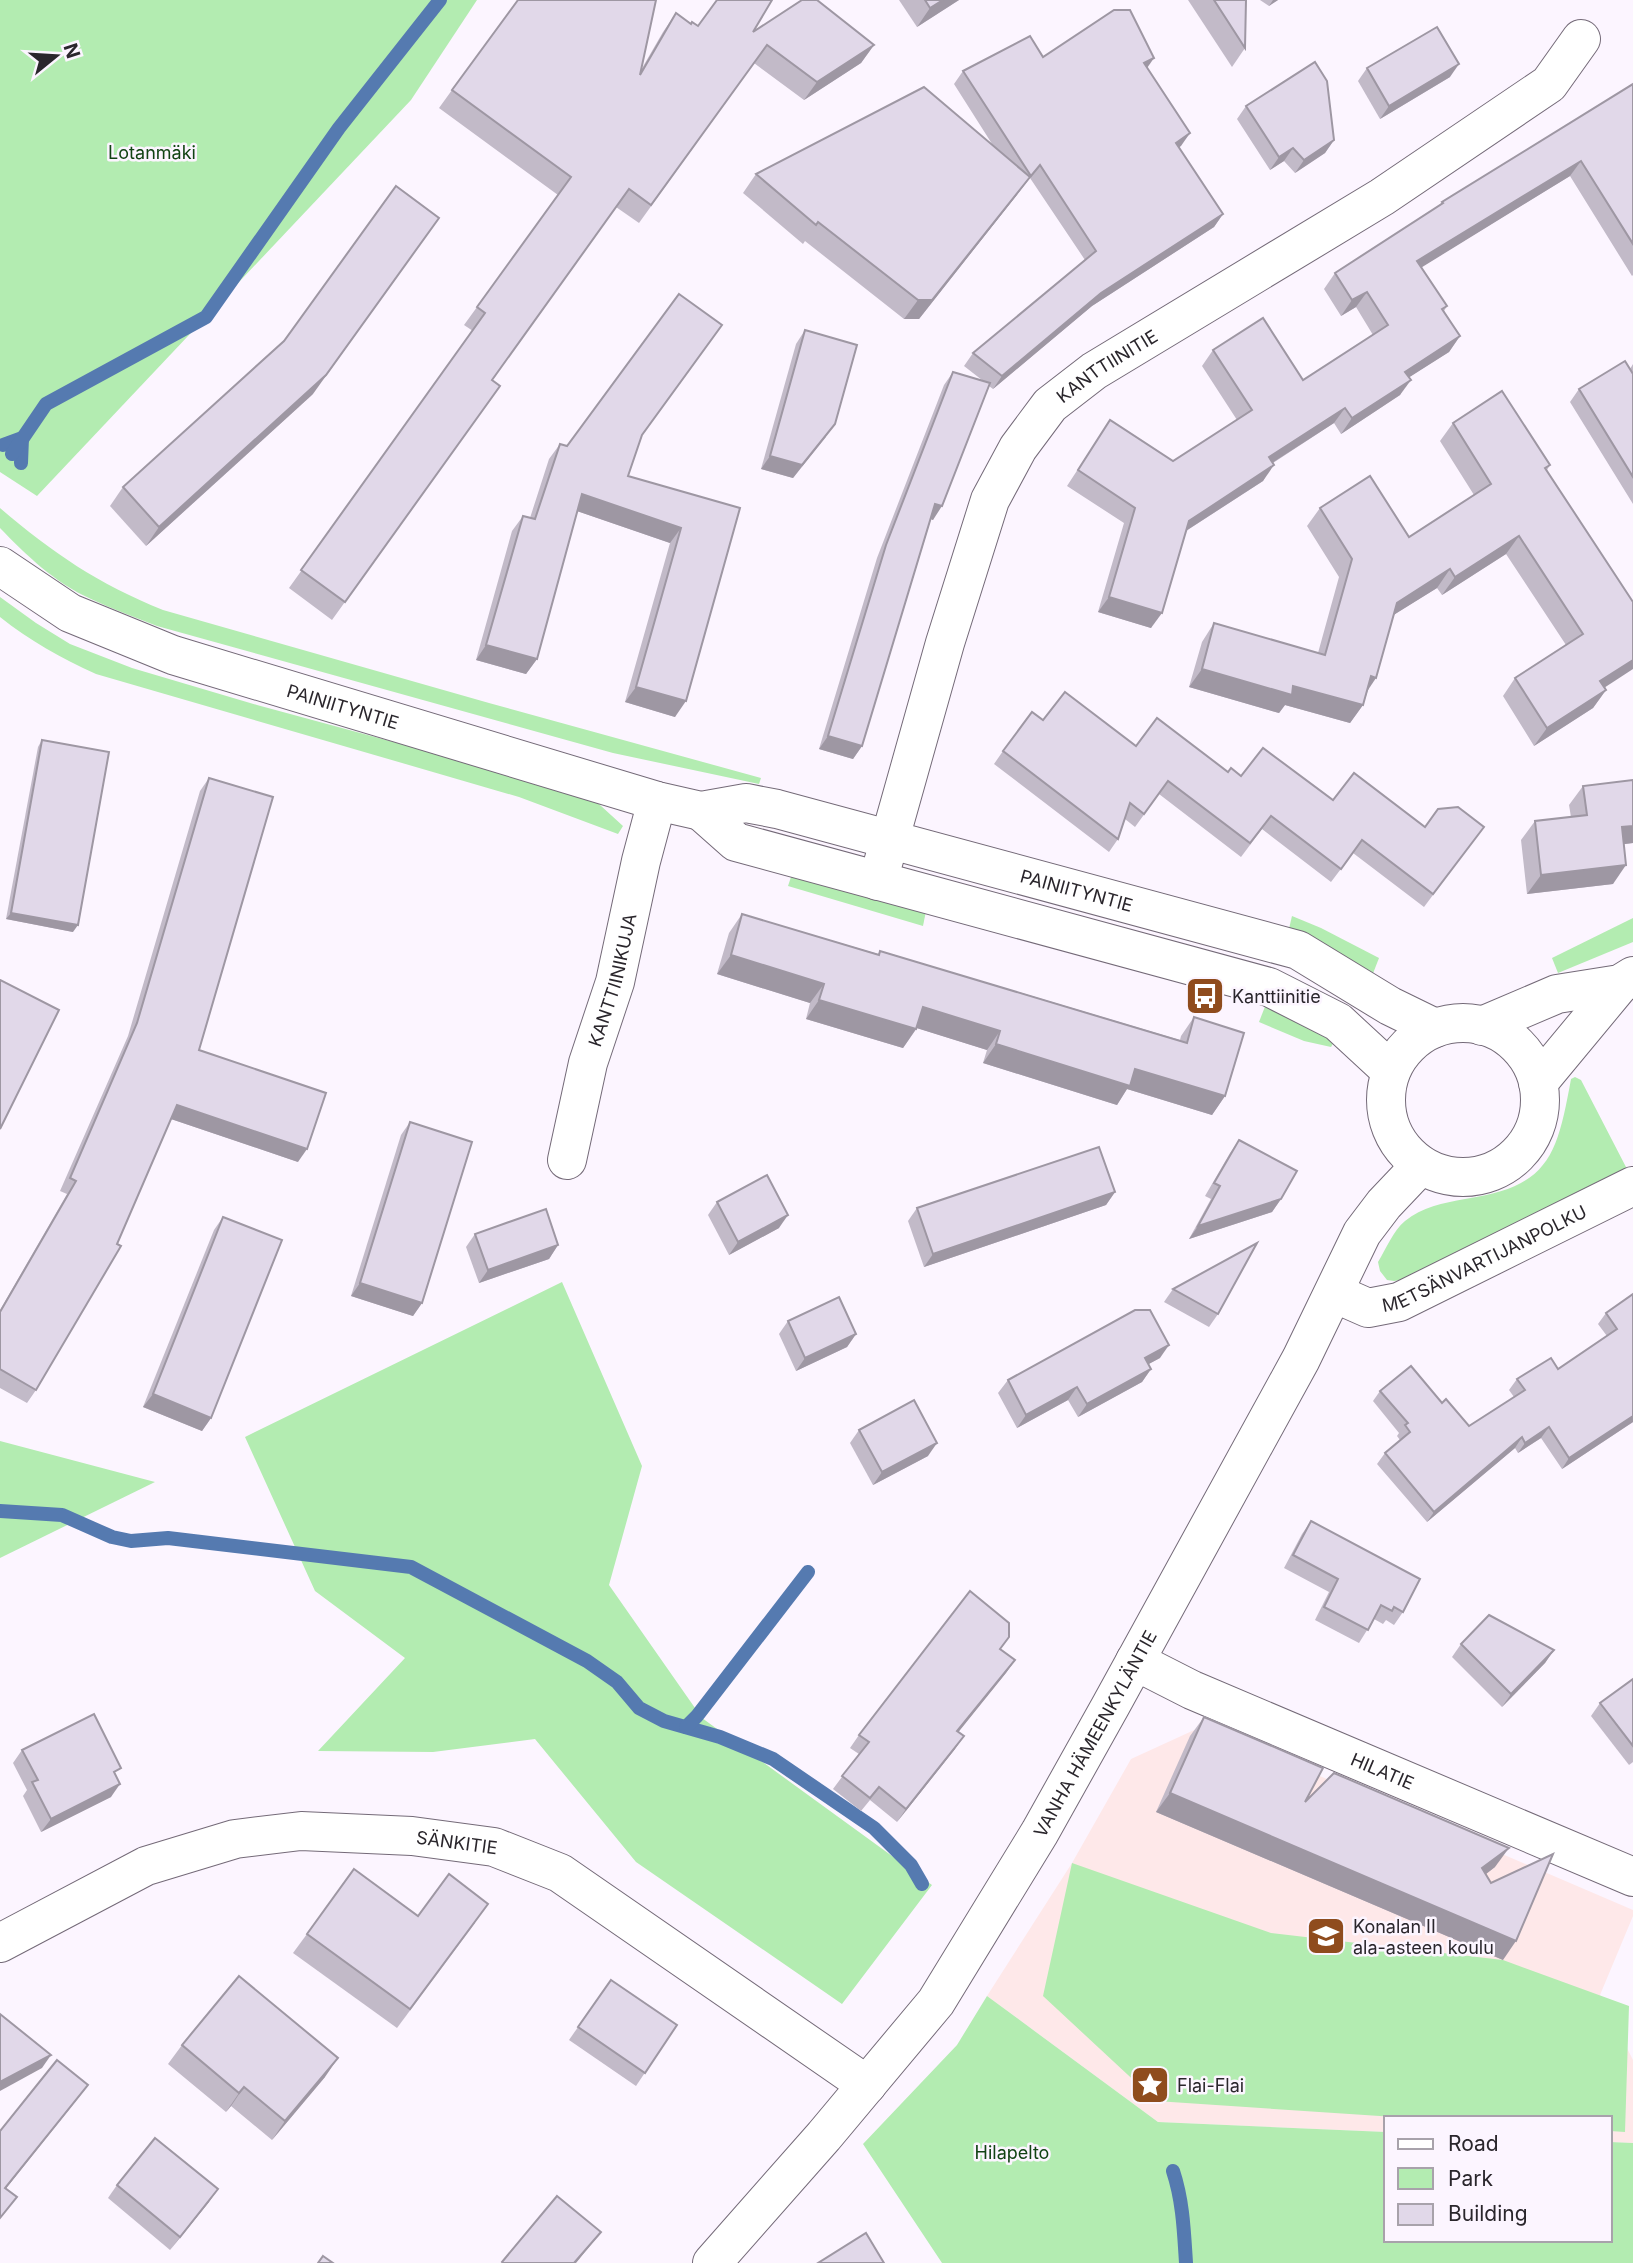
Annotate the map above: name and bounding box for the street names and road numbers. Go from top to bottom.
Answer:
street label: KANTTIINITIE [1052,325,1161,407]
street label: PAINIITYNTIE [284,679,401,733]
street label: PAINIITYNTIE [1018,865,1135,915]
street label: KANTTIINIKUJA [584,911,640,1049]
street label: METSÄNVARTIJANPOLKU [1380,1200,1590,1316]
street label: VANHA HÄMEENKYLÄNTIE [1029,1626,1161,1840]
street label: HILATIE [1348,1748,1417,1793]
street label: SÄNKITIE [415,1826,499,1858]

